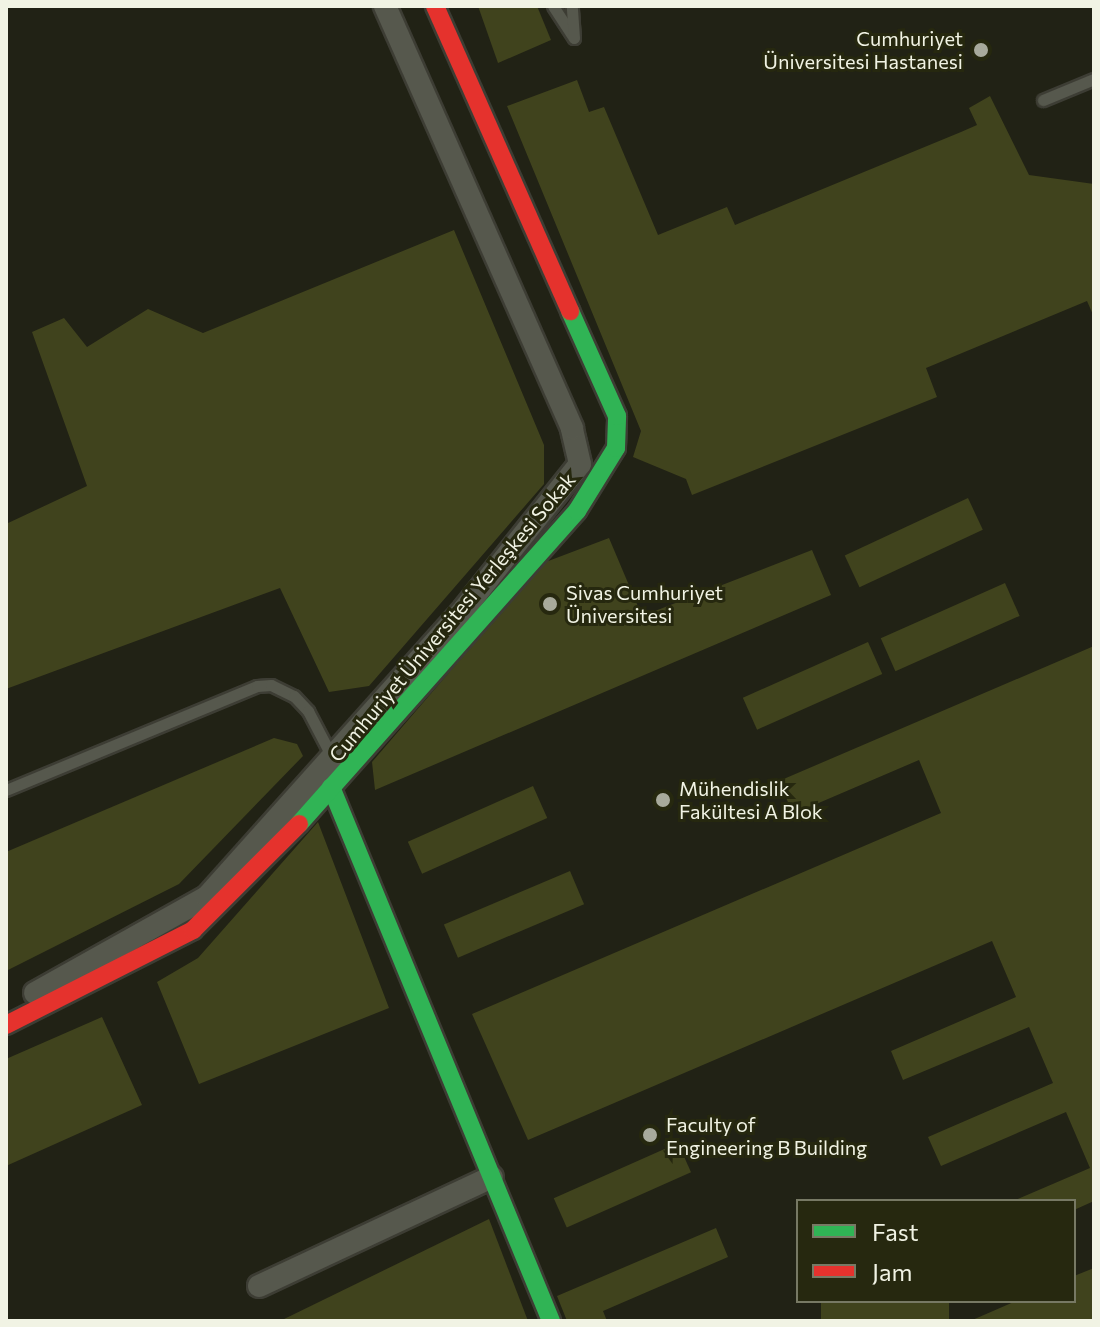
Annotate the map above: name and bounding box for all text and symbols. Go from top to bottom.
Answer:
place label: Cumhuriyet Üniversitesi Hastanesi [763,26,963,73]
marker: Cumhuriyet Üniversitesi Hastanesi [970,39,992,61]
street label: Cumhuriyet Üniversitesi Yerleşkesi Sokak [324,468,580,766]
place label: Sivas Cumhuriyet Üniversitesi [566,580,723,627]
marker: Sivas Cumhuriyet Üniversitesi [541,595,559,613]
place label: Mühendislik Fakültesi A Blok [679,776,823,823]
marker: Mühendislik Fakültesi A Blok [654,791,672,809]
place label: Faculty of Engineering B Building [666,1112,867,1159]
marker: Faculty of Engineering B Building [641,1126,659,1144]
legend [796,1199,1076,1303]
text: Fast [872,1217,919,1246]
text: Jam [872,1257,912,1286]

